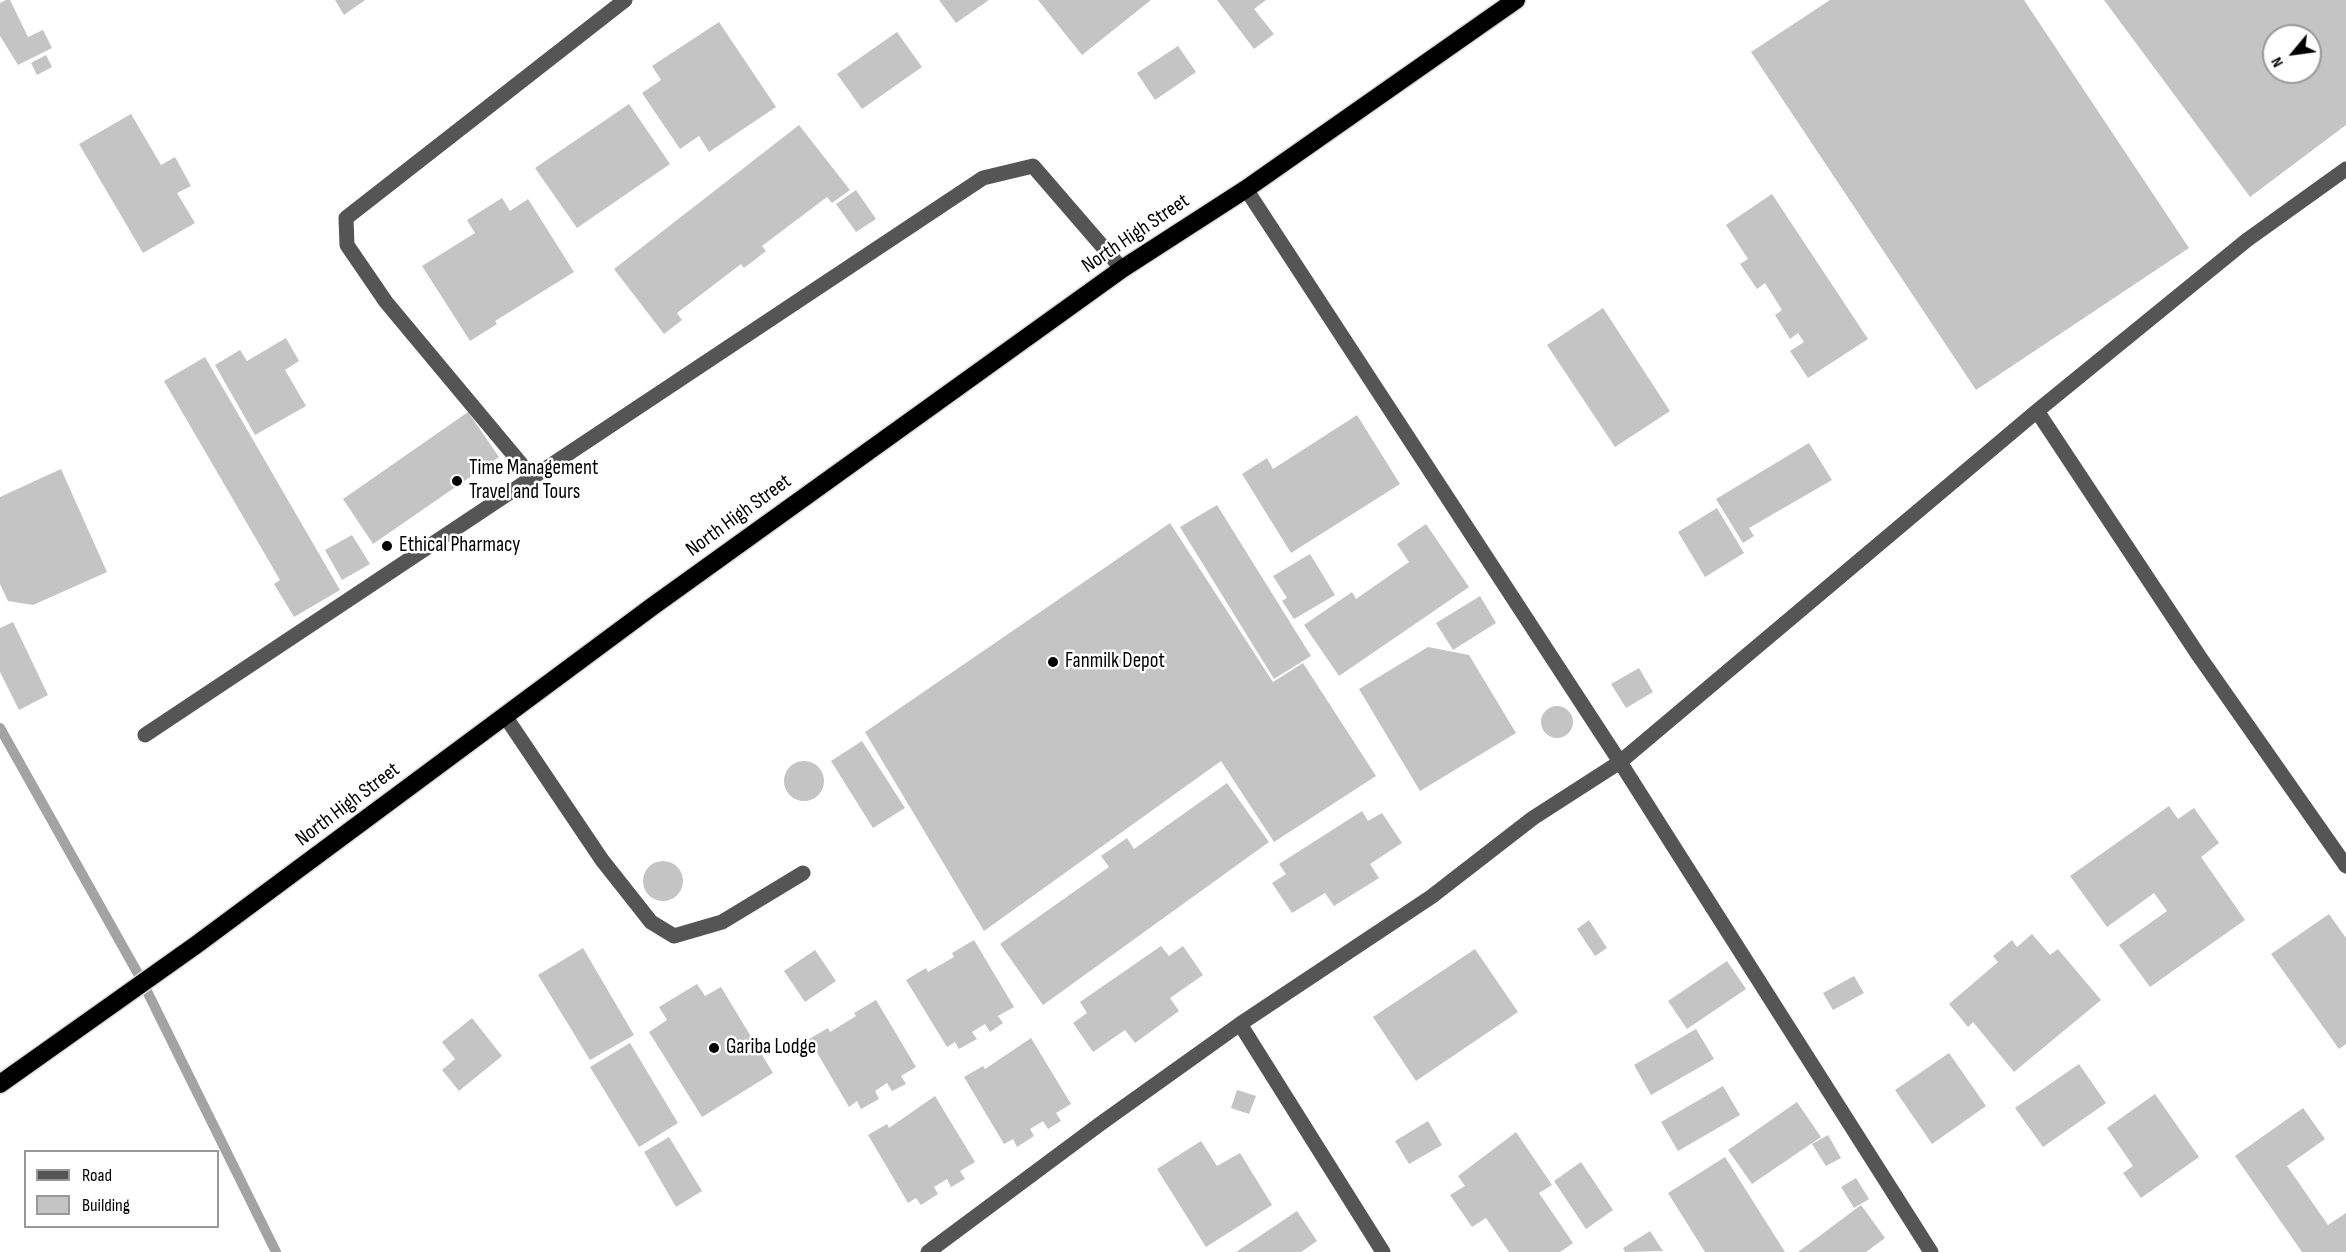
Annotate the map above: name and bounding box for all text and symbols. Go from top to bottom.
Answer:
north arrow [2262,24,2322,84]
text: N [2267,54,2288,70]
street label: North High Street [1078,189,1194,279]
place label: Time Management Travel and Tours [469,456,599,506]
street label: North High Street [681,469,797,563]
marker: Time Management Travel and Tours [450,474,464,488]
place label: Ethical Pharmacy [399,533,520,559]
marker: Ethical Pharmacy [380,539,394,553]
place label: Fanmilk Depot [1065,649,1165,675]
marker: Fanmilk Depot [1046,655,1060,669]
street label: North High Street [291,758,405,852]
place label: Gariba Lodge [726,1035,816,1061]
marker: Gariba Lodge [707,1041,721,1055]
legend [24,1150,219,1228]
text: Road [82,1165,112,1186]
text: Building [82,1195,130,1216]

